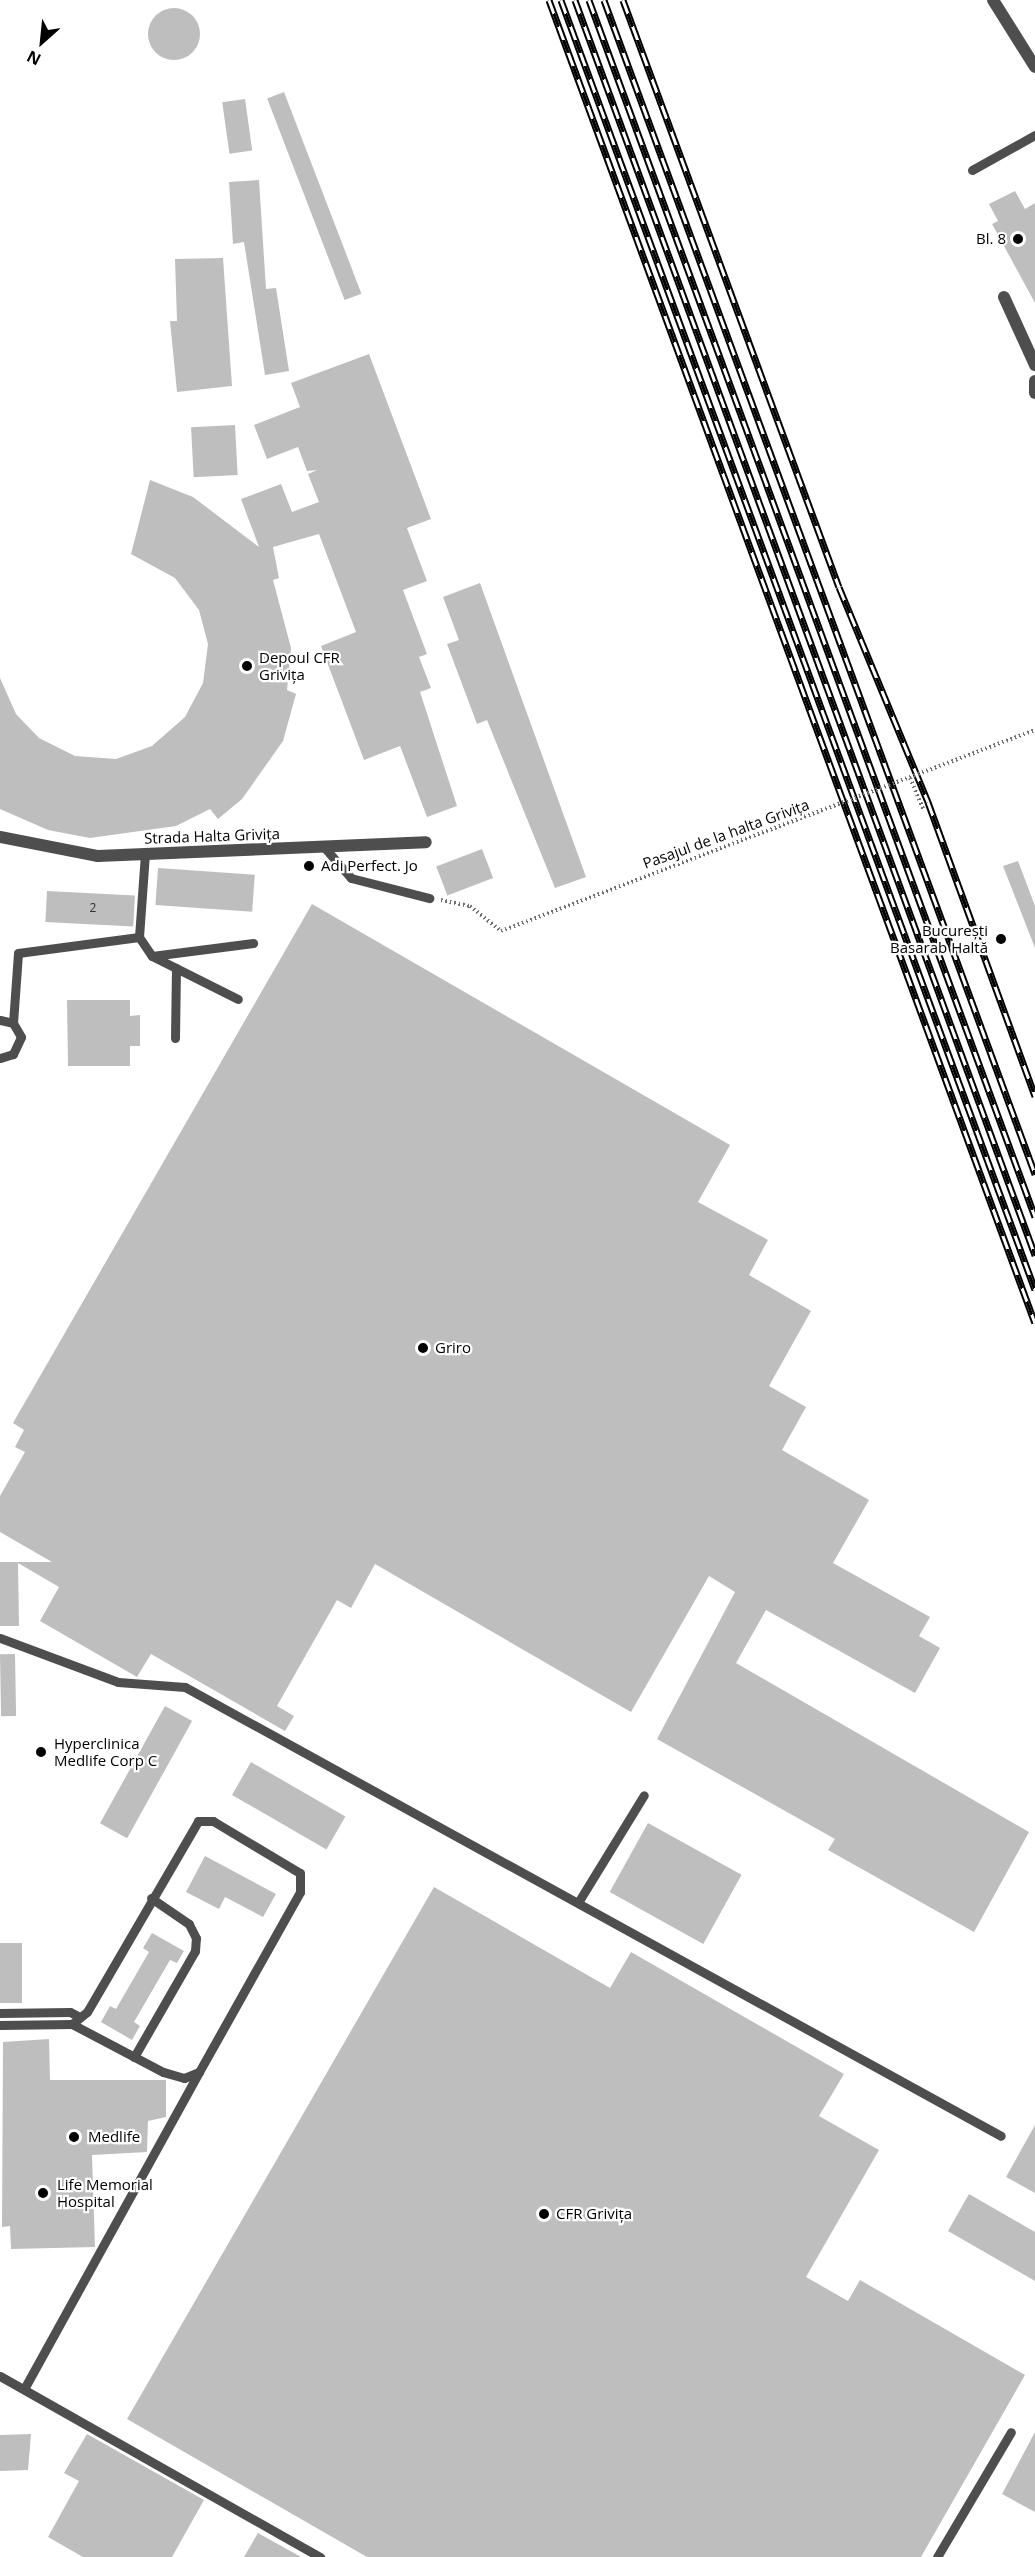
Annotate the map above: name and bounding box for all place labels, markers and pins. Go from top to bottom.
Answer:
place label: Bl. 8 [976,230,1006,248]
marker: Bl. 8 [1011,232,1025,246]
place label: Depoul CFR Grivița [259,648,340,683]
marker: Depoul CFR Grivița [240,659,254,673]
place label: Adi Perfect. Jo [321,857,418,875]
marker: Adi Perfect. Jo [302,859,316,873]
place label: București Basarab Haltă [890,921,988,956]
marker: București Basarab Haltă [992,930,1010,948]
place label: Griro [435,1339,471,1357]
marker: Griro [416,1341,430,1355]
place label: Hyperclinica Medlife Corp C [54,1734,157,1769]
marker: Hyperclinica Medlife Corp C [32,1743,50,1761]
marker: Medlife [65,2128,83,2146]
place label: Medlife [88,2128,140,2146]
place label: Life Memorial Hospital [57,2175,153,2210]
marker: Life Memorial Hospital [34,2184,52,2202]
place label: CFR Grivița [556,2205,632,2223]
marker: CFR Grivița [537,2207,551,2221]

